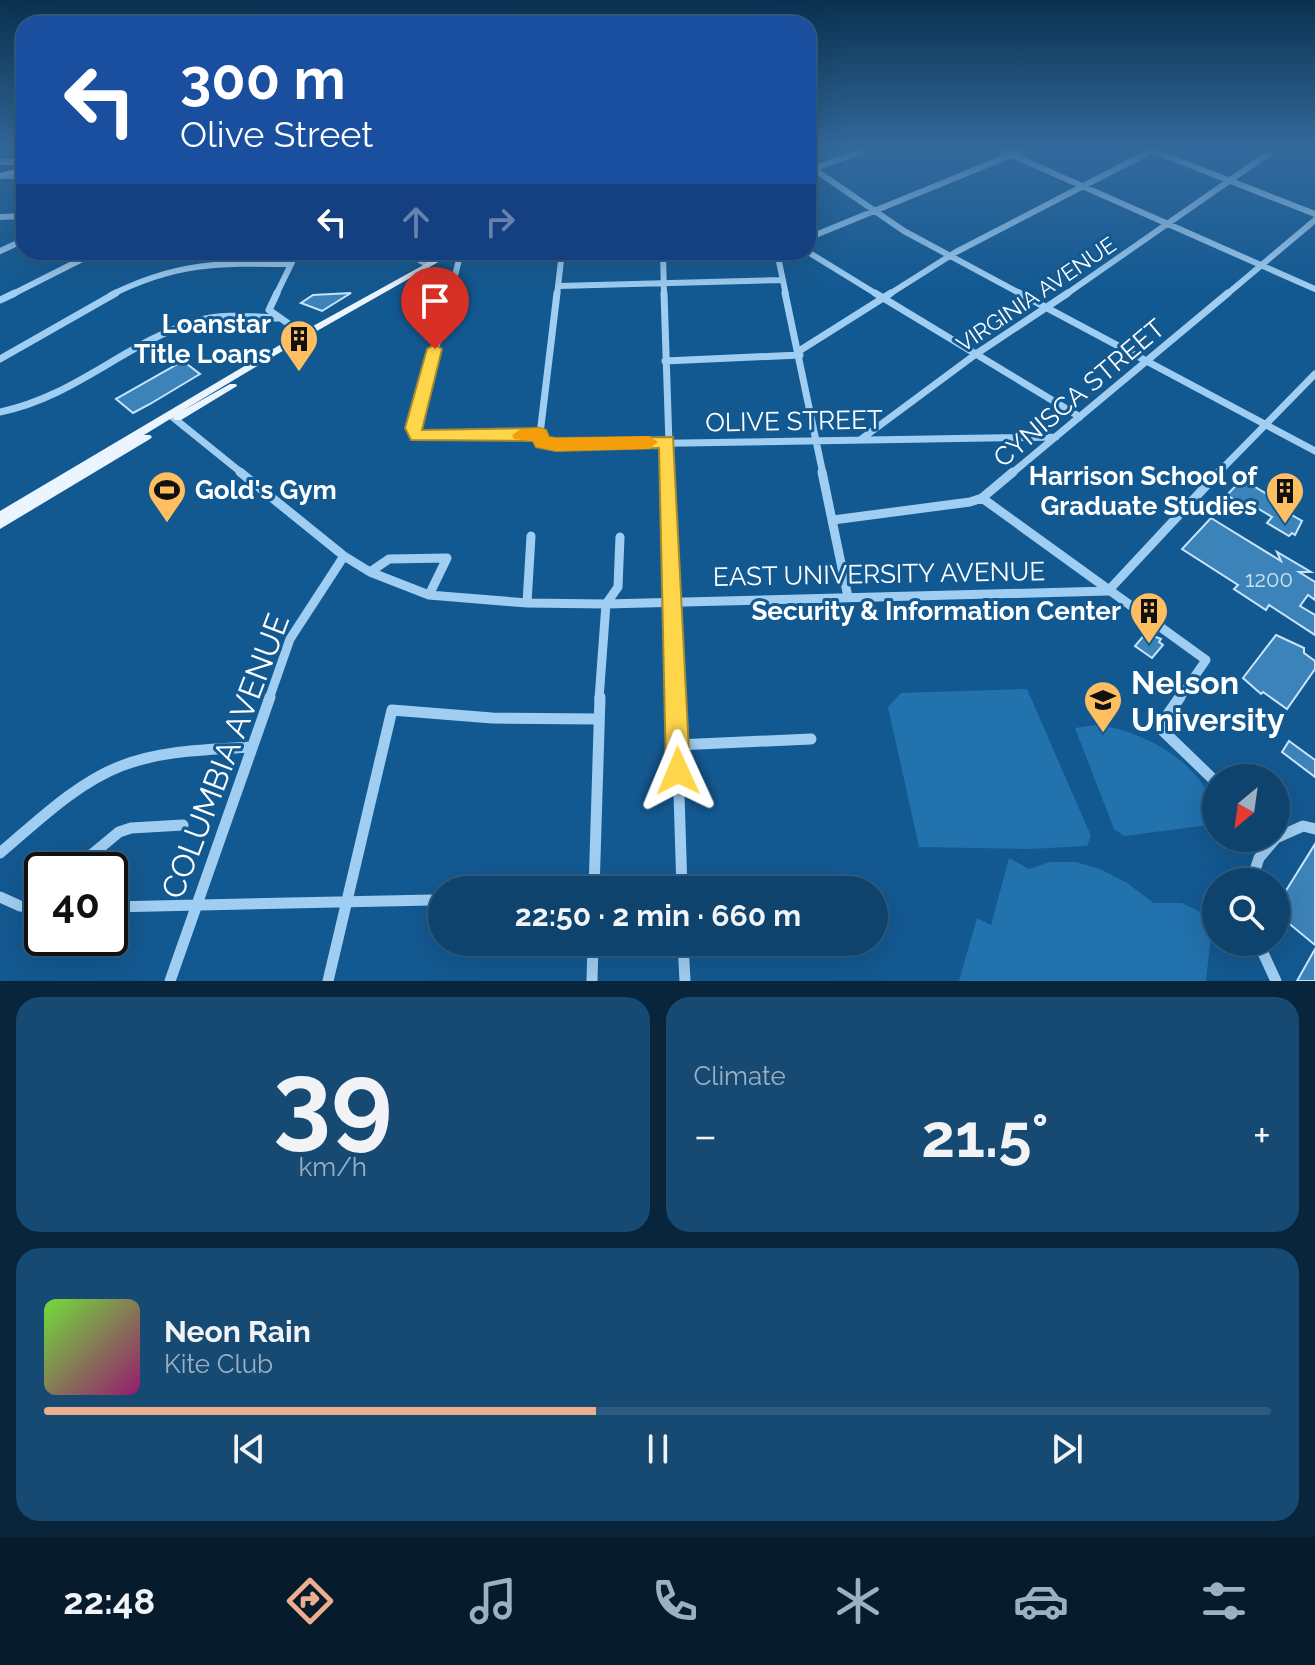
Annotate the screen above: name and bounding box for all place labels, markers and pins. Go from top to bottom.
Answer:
pin [401,267,469,349]
place label: Loanstar Title Loans [134,309,271,369]
building icon: Loanstar Title Loans [278,318,320,373]
place label: Harrison School of Graduate Studies [1029,461,1258,521]
sports icon: Gold's Gym [146,469,188,524]
building icon: Harrison School of Graduate Studies [1264,470,1306,525]
place label: Gold's Gym [195,475,337,505]
building icon: Security & Information Center [1128,590,1170,645]
place label: Security & Information Center [751,596,1121,626]
place label: Nelson University [1131,664,1285,738]
school or university icon: Nelson University [1082,679,1124,734]

